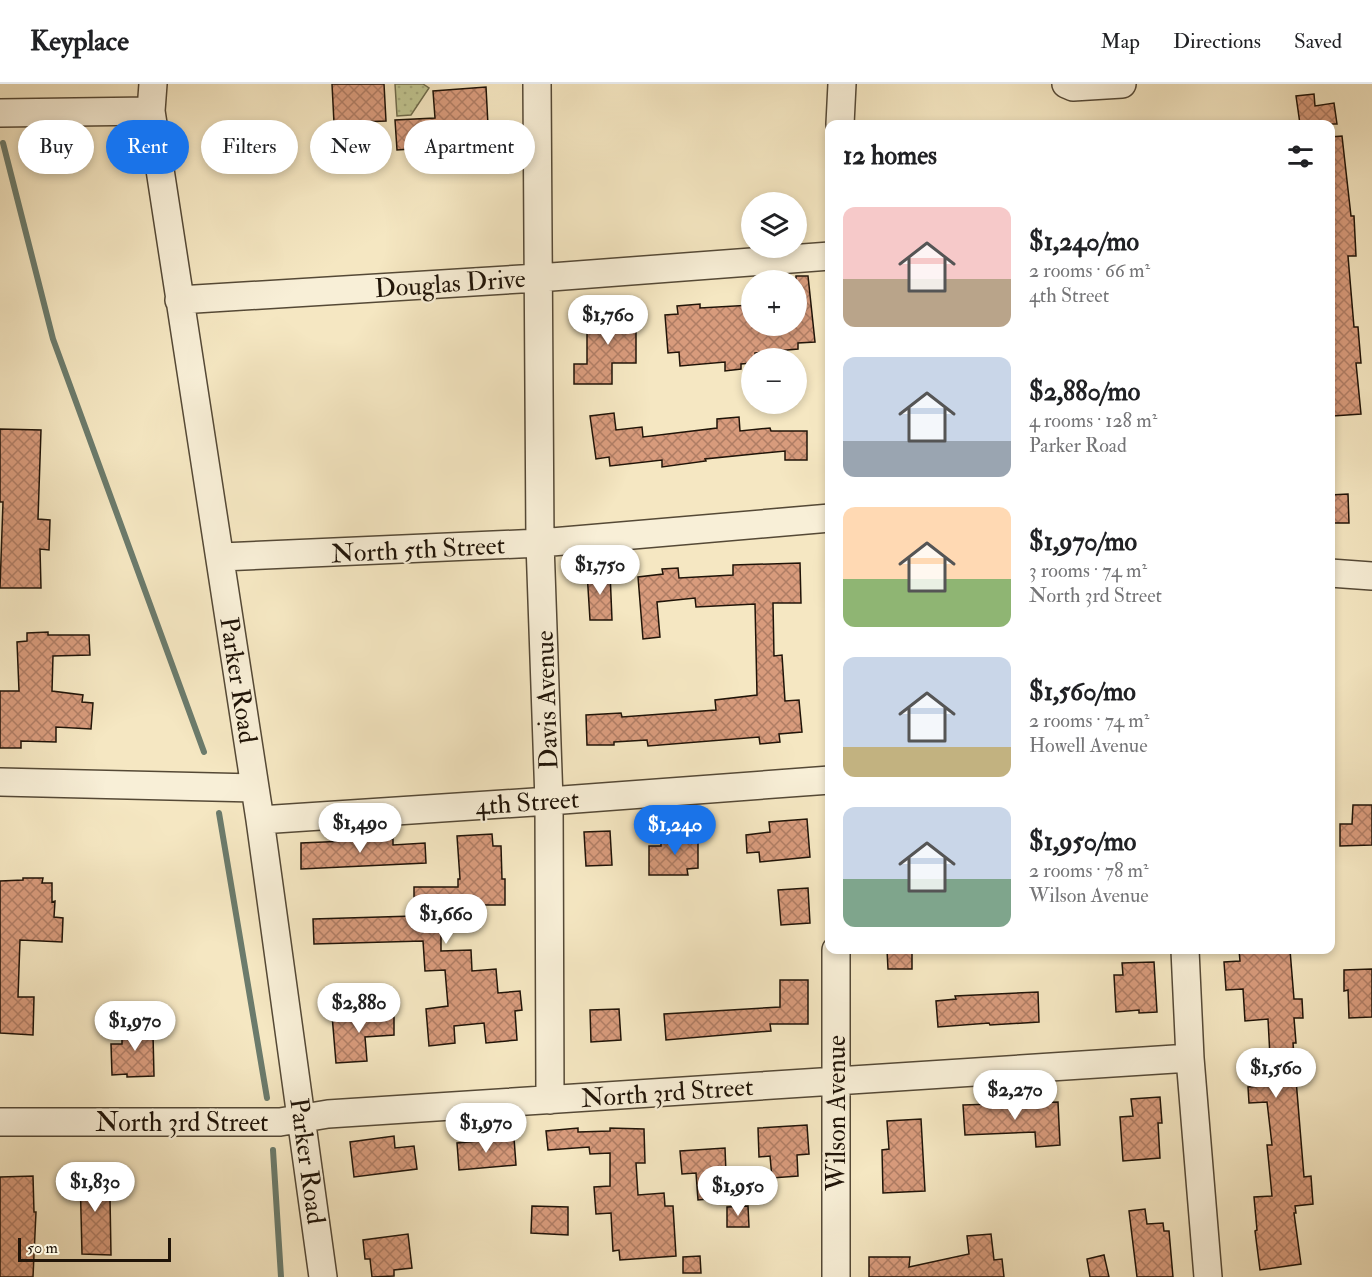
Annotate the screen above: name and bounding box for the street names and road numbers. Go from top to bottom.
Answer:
street label: Douglas Drive [374,263,527,305]
street label: North 5th Street [330,529,506,571]
street label: Parker Road [212,615,264,746]
street label: Davis Avenue [529,630,565,770]
street label: 4th Street [474,783,580,823]
street label: Wilson Avenue [821,1035,853,1192]
street label: North 3rd Street [580,1071,754,1115]
street label: Parker Road [282,1096,332,1227]
street label: North 3rd Street [96,1107,268,1139]

